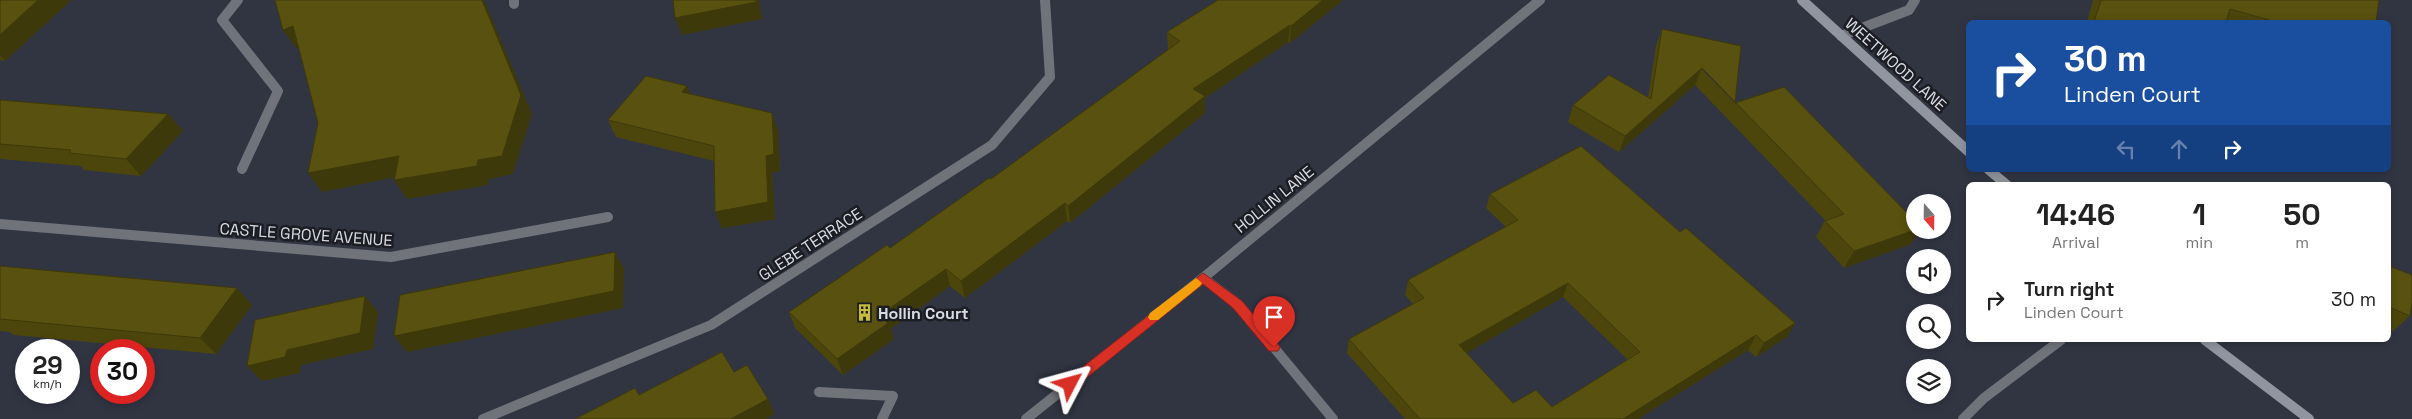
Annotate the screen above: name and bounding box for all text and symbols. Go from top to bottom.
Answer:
street label: WEETWOOD LANE [1841,13,1951,115]
text: 30 m [2064,37,2147,81]
icon: right [1981,40,2046,105]
text: Linden Court [2064,80,2201,108]
icon: left [2112,135,2140,163]
icon: ahead [2165,135,2193,163]
icon: right [2218,135,2246,163]
street label: HOLLIN LANE [1230,161,1318,238]
north arrow [1906,194,1951,239]
map controls [1906,194,1951,404]
text: 14:46 [2036,195,2115,234]
text: 1 [2193,195,2206,234]
text: 50 [2283,195,2321,234]
street label: GLEBE TERRACE [754,203,866,286]
street label: CASTLE GROVE AVENUE [219,218,393,251]
text: Arrival [2052,232,2100,253]
text: min [2186,232,2213,253]
text: m [2295,232,2309,253]
button: sound [1906,249,1951,294]
text: Turn right [2024,277,2114,302]
icon: right [1981,286,2009,314]
text: 30 m [2331,287,2376,312]
pin [1253,296,1295,347]
text: Linden Court [2024,302,2124,323]
building icon: Hollin Court [854,303,874,323]
place label: Hollin Court [878,303,969,324]
icon: arrive [1260,303,1288,331]
button: search [1906,304,1951,349]
speed limit sign: 30 [90,339,155,404]
text: 29 [32,349,63,381]
position arrow [1043,357,1095,409]
button: layers [1906,359,1951,404]
text: km/h [33,376,62,392]

